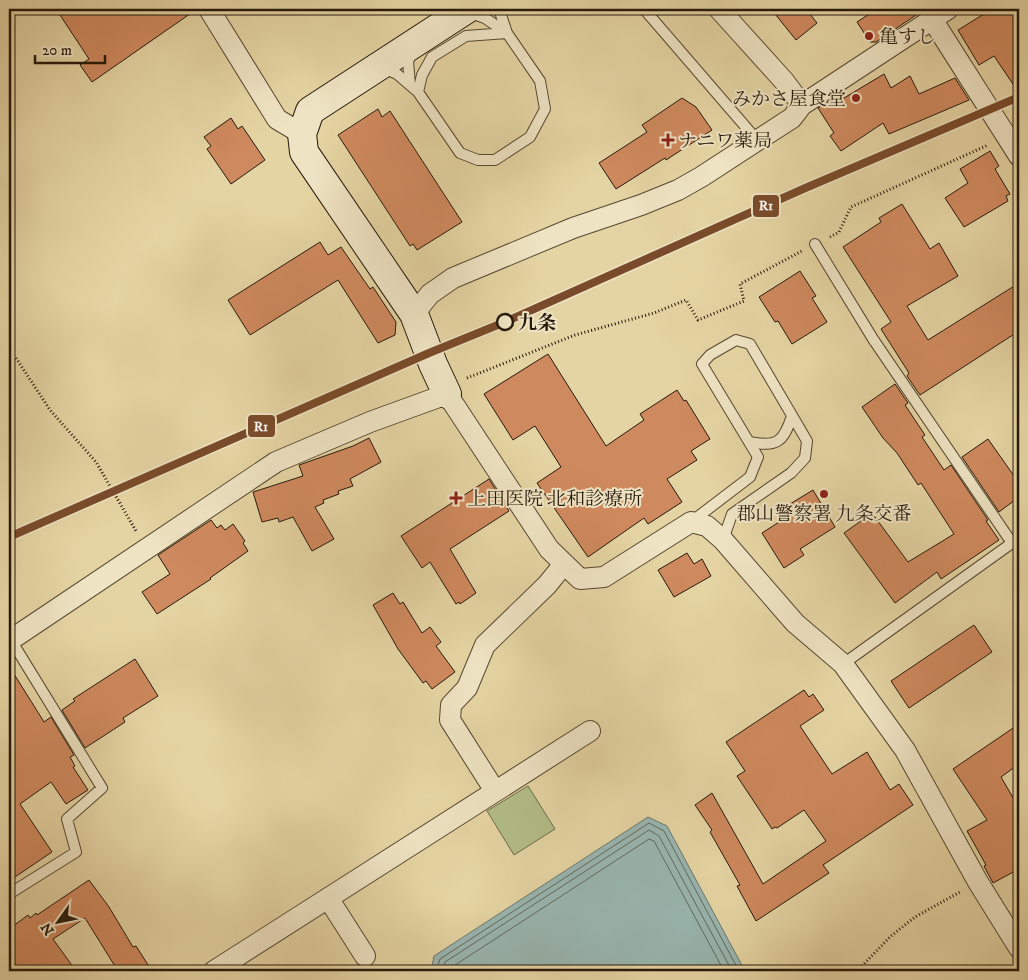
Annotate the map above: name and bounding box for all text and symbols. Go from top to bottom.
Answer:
place label: 亀すし [879,26,936,49]
marker: 亀すし [863,30,875,42]
scale bar [35,32,105,64]
text: 20 m [42,41,72,60]
place label: みかさ屋食堂 [732,88,846,111]
marker: みかさ屋食堂 [850,92,862,104]
place label: ナニワ薬局 [678,130,772,153]
marker: ナニワ薬局 [662,134,674,146]
line badge: R1 [752,194,780,218]
text: R1 [759,197,773,215]
place label: 九条 [518,312,556,335]
marker: 九条 [496,313,514,331]
line badge: R1 [247,414,276,438]
text: R1 [254,418,268,436]
place label: 上田医院 北和診療所 [467,488,642,511]
marker: 郡山警察署 九条交番 [818,488,830,500]
marker: 上田医院 北和診療所 [449,491,463,505]
place label: 郡山警察署 九条交番 [736,503,912,526]
north arrow [32,898,82,948]
text: N [37,918,59,938]

